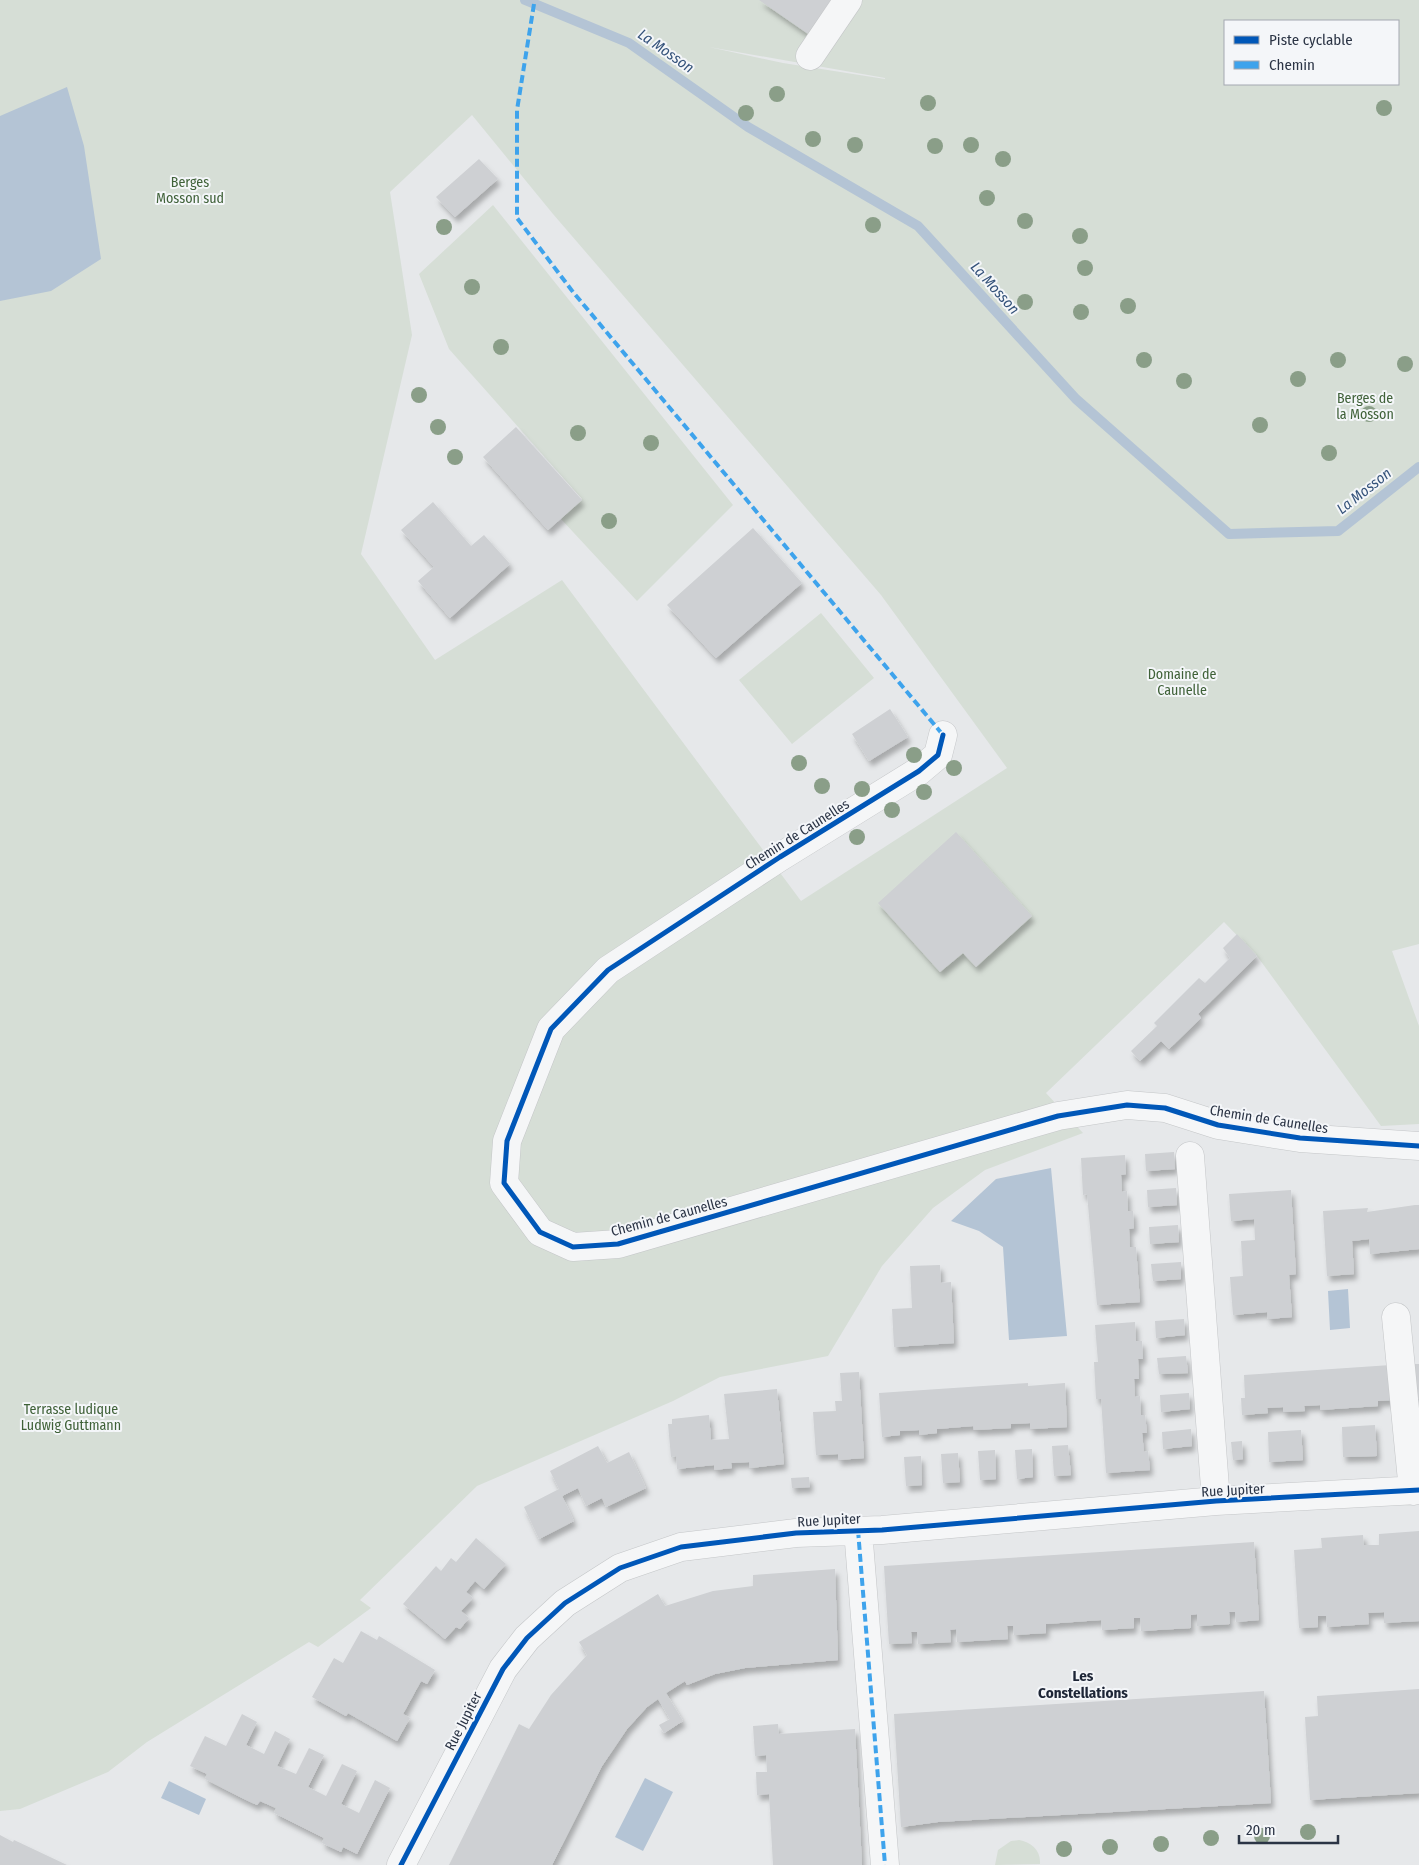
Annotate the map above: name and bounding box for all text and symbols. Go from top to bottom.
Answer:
legend [1224,20,1399,85]
water label: La Mosson [635,25,697,77]
text: Piste cyclable [1269,31,1353,49]
text: Chemin [1269,56,1315,74]
park label: Berges Mosson sud [156,174,224,207]
water label: La Mosson [967,258,1023,318]
park label: Berges de la Mosson [1336,390,1394,423]
water label: La Mosson [1333,464,1395,518]
park label: Domaine de Caunelle [1148,666,1216,699]
street label: Chemin de Caunelles [742,796,852,873]
street label: Chemin de Caunelles [1209,1102,1329,1137]
street label: Chemin de Caunelles [609,1193,729,1240]
park label: Terrasse ludique Ludwig Guttmann [21,1401,121,1434]
street label: Rue Jupiter [1201,1480,1265,1501]
street label: Rue Jupiter [797,1510,861,1531]
district label: Les Constellations [1038,1667,1128,1702]
street label: Rue Jupiter [441,1689,485,1753]
scale bar [1239,1812,1338,1844]
text: 20 m [1246,1821,1276,1839]

